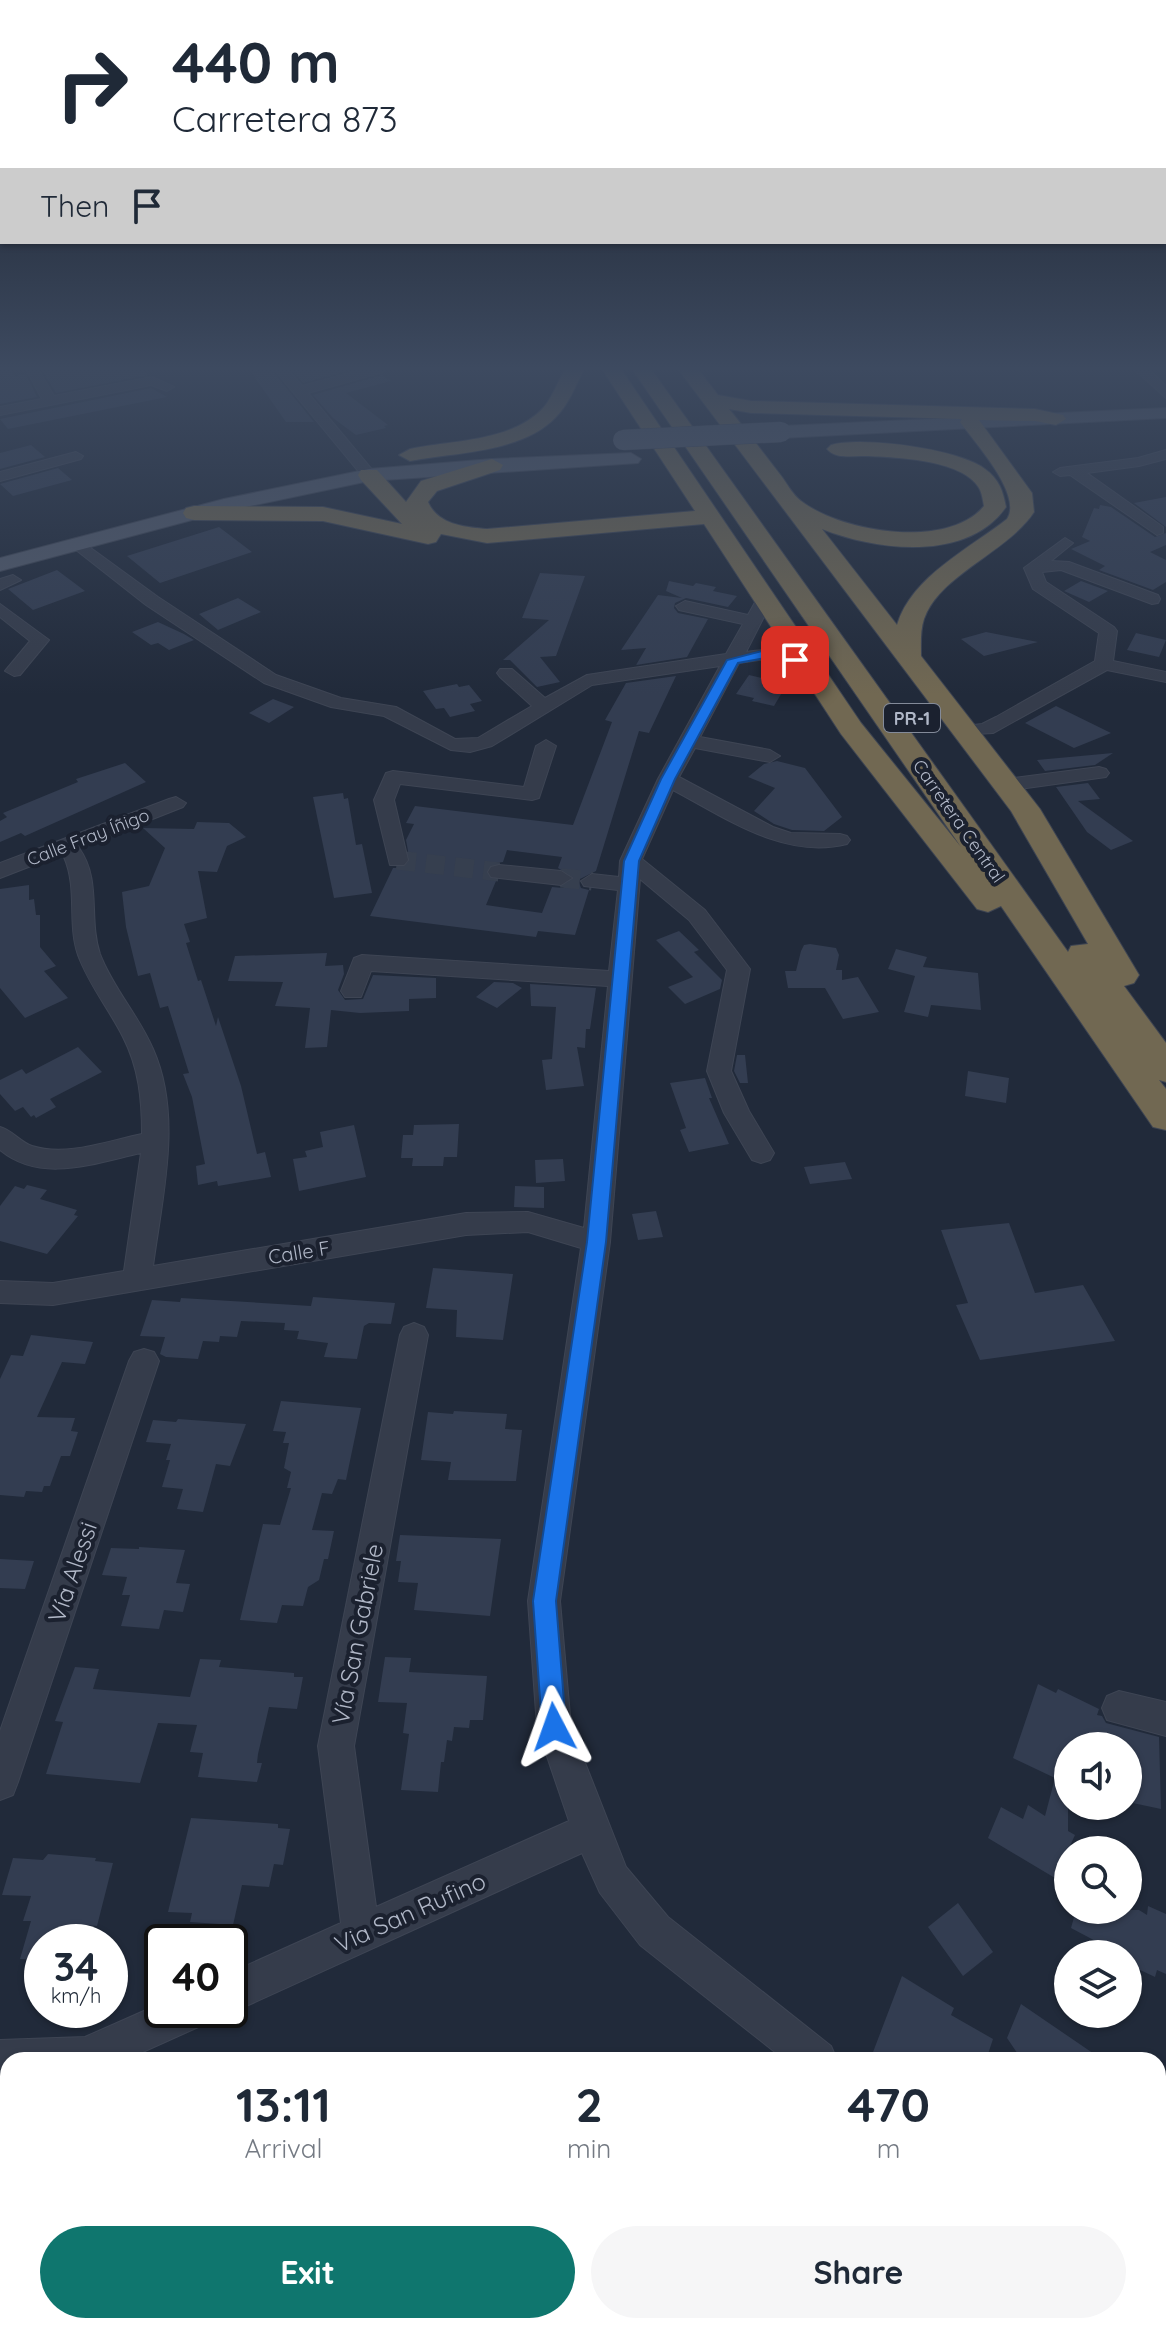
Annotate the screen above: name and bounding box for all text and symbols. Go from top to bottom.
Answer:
text: 440 m [172,27,340,97]
icon: right [40,32,144,136]
text: Carretera 873 [172,96,398,141]
icon: arrive [125,184,169,228]
text: Then [40,187,109,225]
pin [761,626,829,694]
icon: arrive [773,638,817,682]
road number: PR-1 [884,704,940,732]
street label: Carretera Central [908,755,1010,887]
street label: Calle Fray Íñigo [24,803,152,871]
street label: Calle F [266,1235,332,1269]
street label: Vía Alessi [41,1518,103,1626]
street label: Vía San Gabriele [325,1541,389,1727]
position arrow [512,1685,596,1769]
map controls [1054,1732,1142,2028]
button: sound [1054,1732,1142,1820]
button: search [1054,1836,1142,1924]
street label: Via San Rufino [330,1865,490,1959]
speed limit sign: 40 [144,1924,248,2028]
button: layers [1054,1940,1142,2028]
text: 34 [54,1941,99,1991]
text: km/h [51,1983,101,2008]
text: 13:11 [236,2074,331,2134]
text: 2 [575,2074,603,2134]
text: 470 [847,2074,930,2134]
text: Arrival [245,2132,322,2165]
text: min [567,2132,611,2165]
text: m [877,2132,900,2165]
button: Exit [40,2226,575,2318]
button: Share [591,2226,1126,2318]

